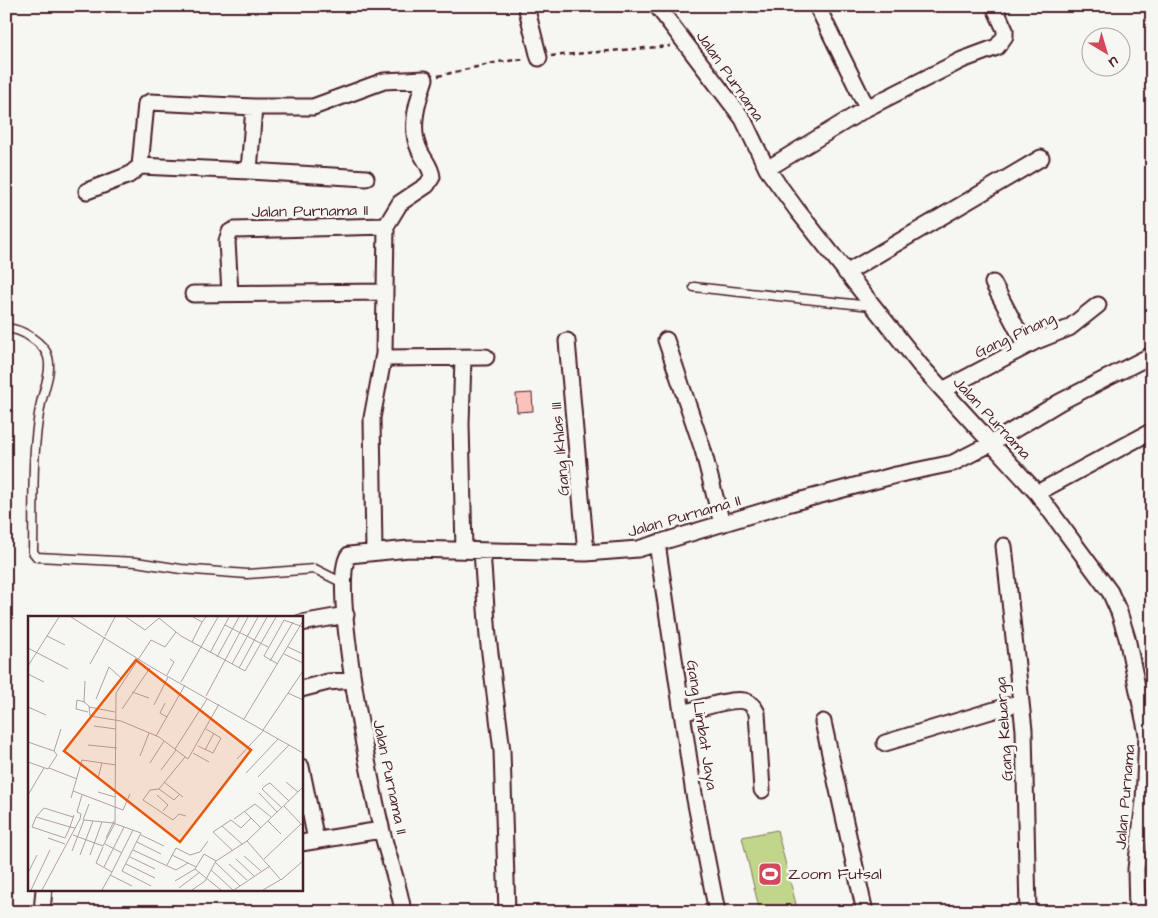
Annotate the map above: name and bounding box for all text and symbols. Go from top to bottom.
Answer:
street label: Jalan Purnama [691,26,769,126]
north arrow [1080,28,1130,78]
text: U [1104,51,1123,72]
street label: Jalan Purnama II [251,199,369,223]
street label: Gang Pinang [971,307,1059,364]
street label: Jalan Purnama [948,372,1036,464]
street label: Gang Ikhlas III [545,401,576,497]
street label: Jalan Purnama II [625,489,743,543]
inset map [28,616,302,890]
street label: Gang Limbat Jaya [680,658,723,792]
street label: Gang Keluarga [989,676,1020,782]
street label: Jalan Purnama II [367,718,413,836]
street label: Jalan Purnama [1109,743,1141,851]
sports icon: Zoom Futsal [757,861,783,887]
place label: Zoom Futsal [788,863,882,885]

